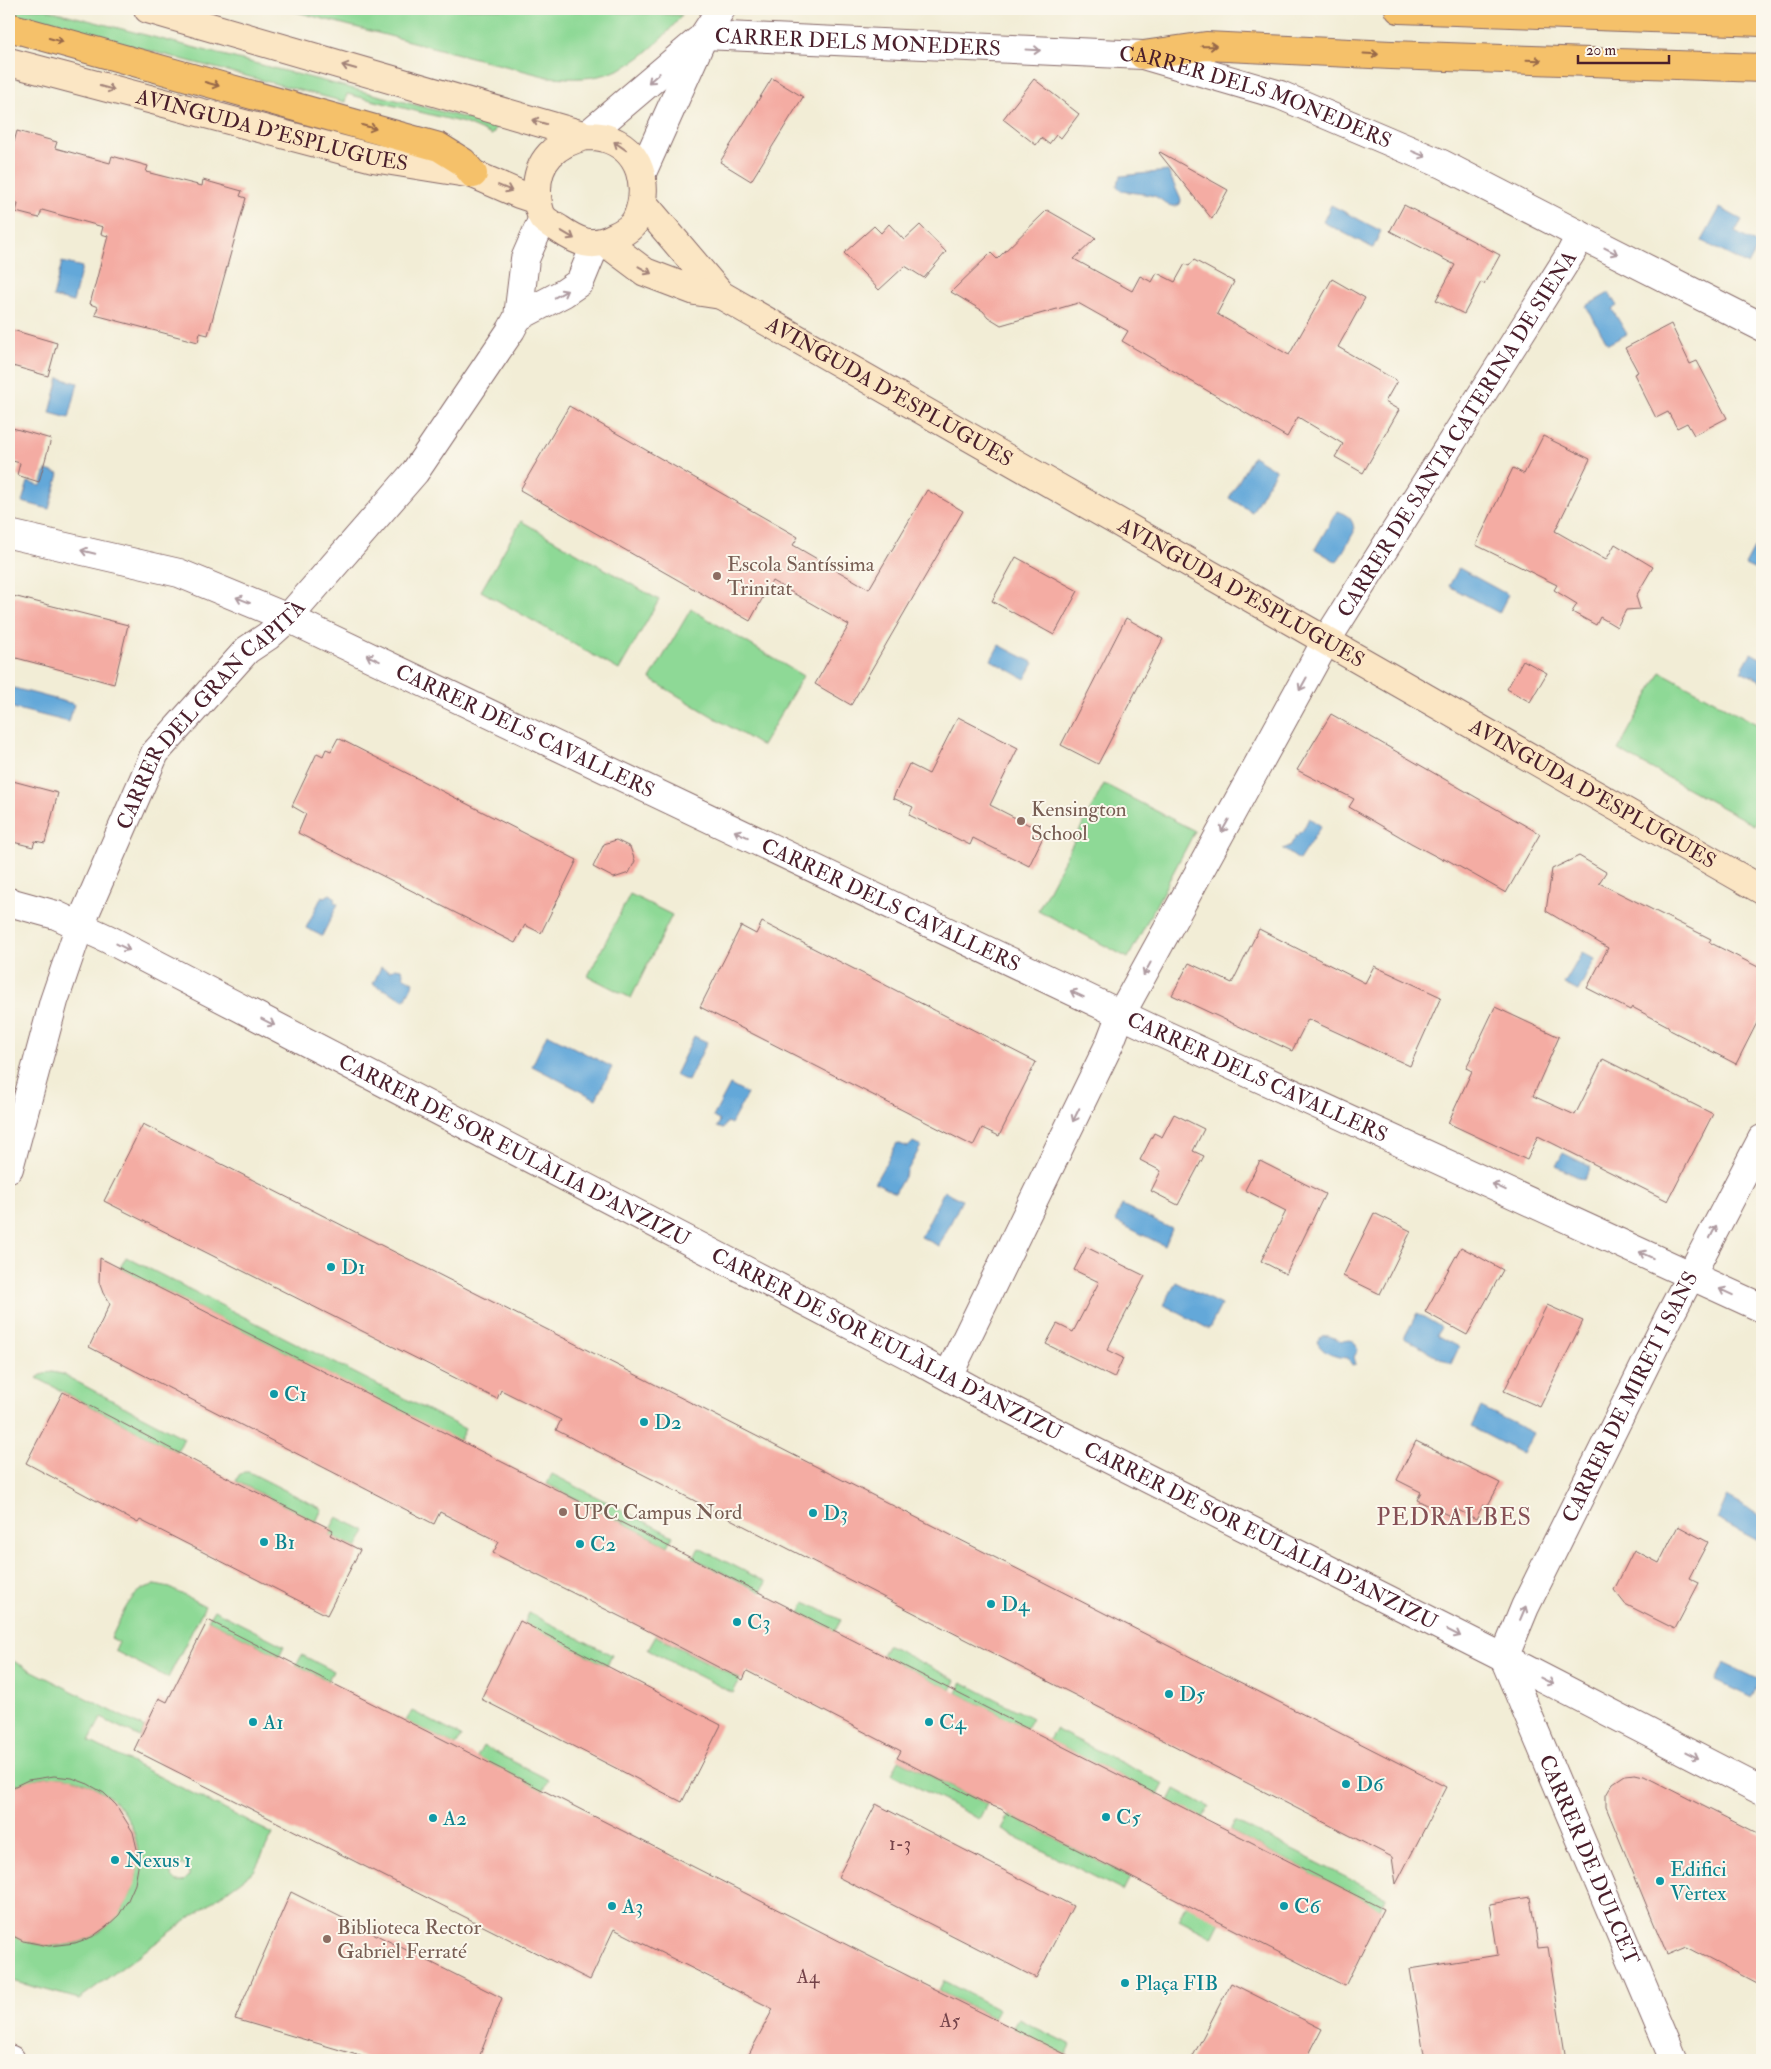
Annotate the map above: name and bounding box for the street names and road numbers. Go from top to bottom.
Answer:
street label: CARRER DELS MONEDERS [714,22,1001,62]
street label: CARRER DELS MONEDERS [1119,40,1396,154]
street label: AVINGUDA D'ESPLUGUES [132,82,410,177]
street label: CARRER DE SANTA CATERINA DE SIENA [1331,245,1583,622]
street label: AVINGUDA D'ESPLUGUES [761,310,1018,473]
street label: AVINGUDA D'ESPLUGUES [1112,511,1370,674]
street label: CARRER DEL GRAN CAPITÀ [110,594,311,834]
street label: CARRER DELS CAVALLERS [391,658,659,804]
street label: AVINGUDA D'ESPLUGUES [1464,712,1721,875]
street label: CARRER DELS CAVALLERS [757,832,1025,978]
street label: CARRER DELS CAVALLERS [1123,1006,1392,1148]
street label: CARRER DE SOR EULÀLIA D'ANZIZU [334,1048,695,1253]
street label: CARRER DE SOR EULÀLIA D'ANZIZU [707,1241,1067,1447]
street label: CARRER DE MIRET I SANS [1556,1267,1704,1527]
street label: CARRER DE SOR EULÀLIA D'ANZIZU [1079,1435,1442,1636]
street label: CARRER DE DULCET [1533,1750,1646,1969]

